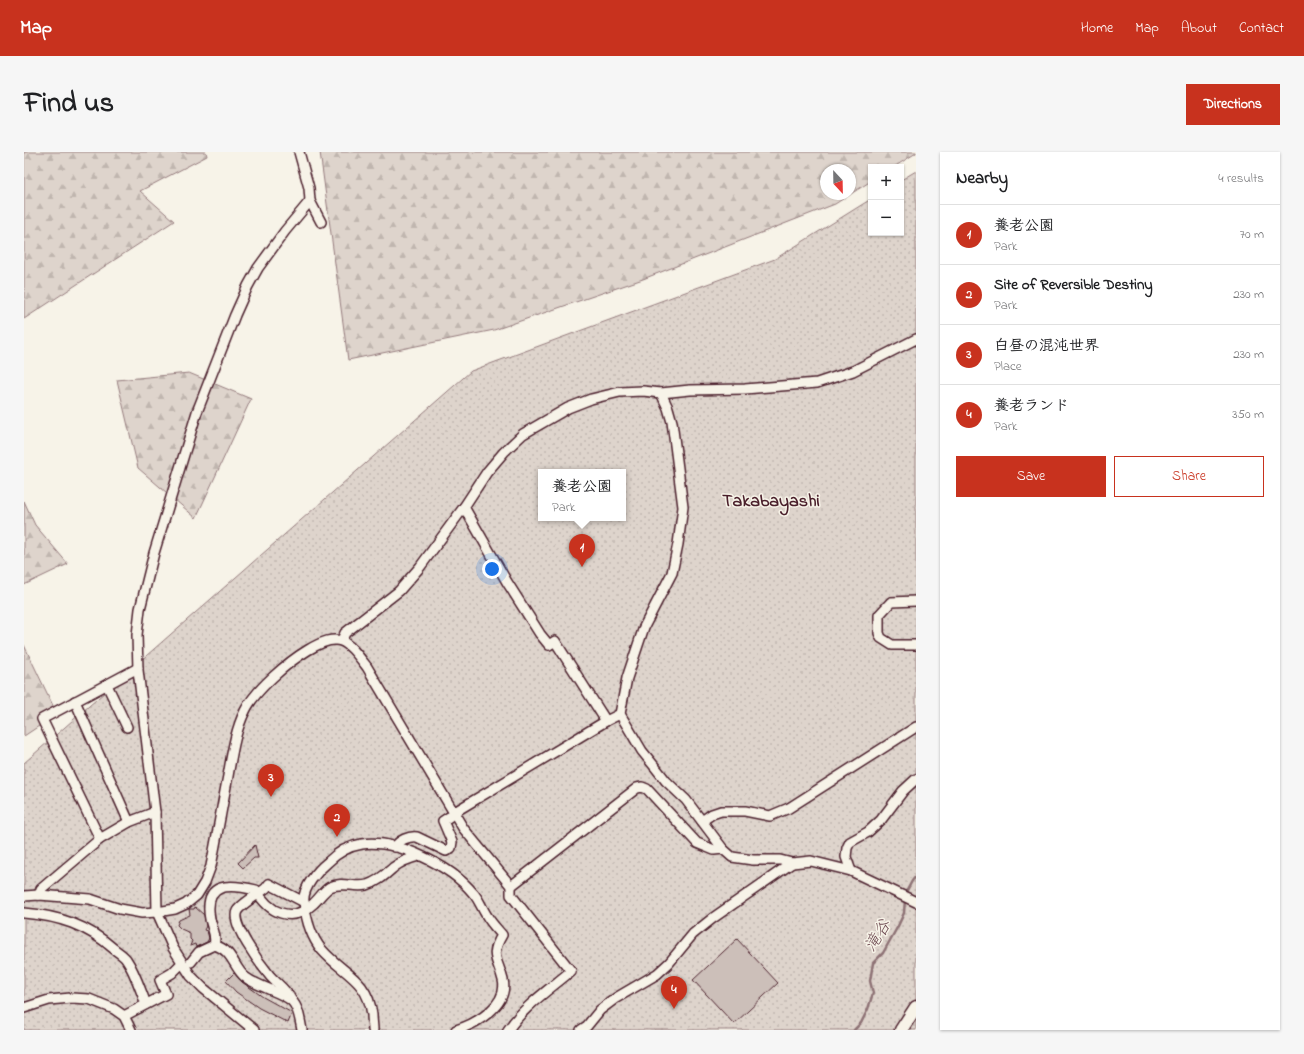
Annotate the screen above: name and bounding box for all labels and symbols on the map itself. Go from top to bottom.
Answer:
north arrow [820,164,856,200]
district label: Takabayashi [722,489,820,516]
pin: 1 [569,534,595,567]
your location [482,559,502,579]
pin: 3 [258,764,284,797]
pin: 2 [324,804,350,837]
water label: 滝谷 [859,914,899,957]
pin: 4 [661,976,687,1009]

